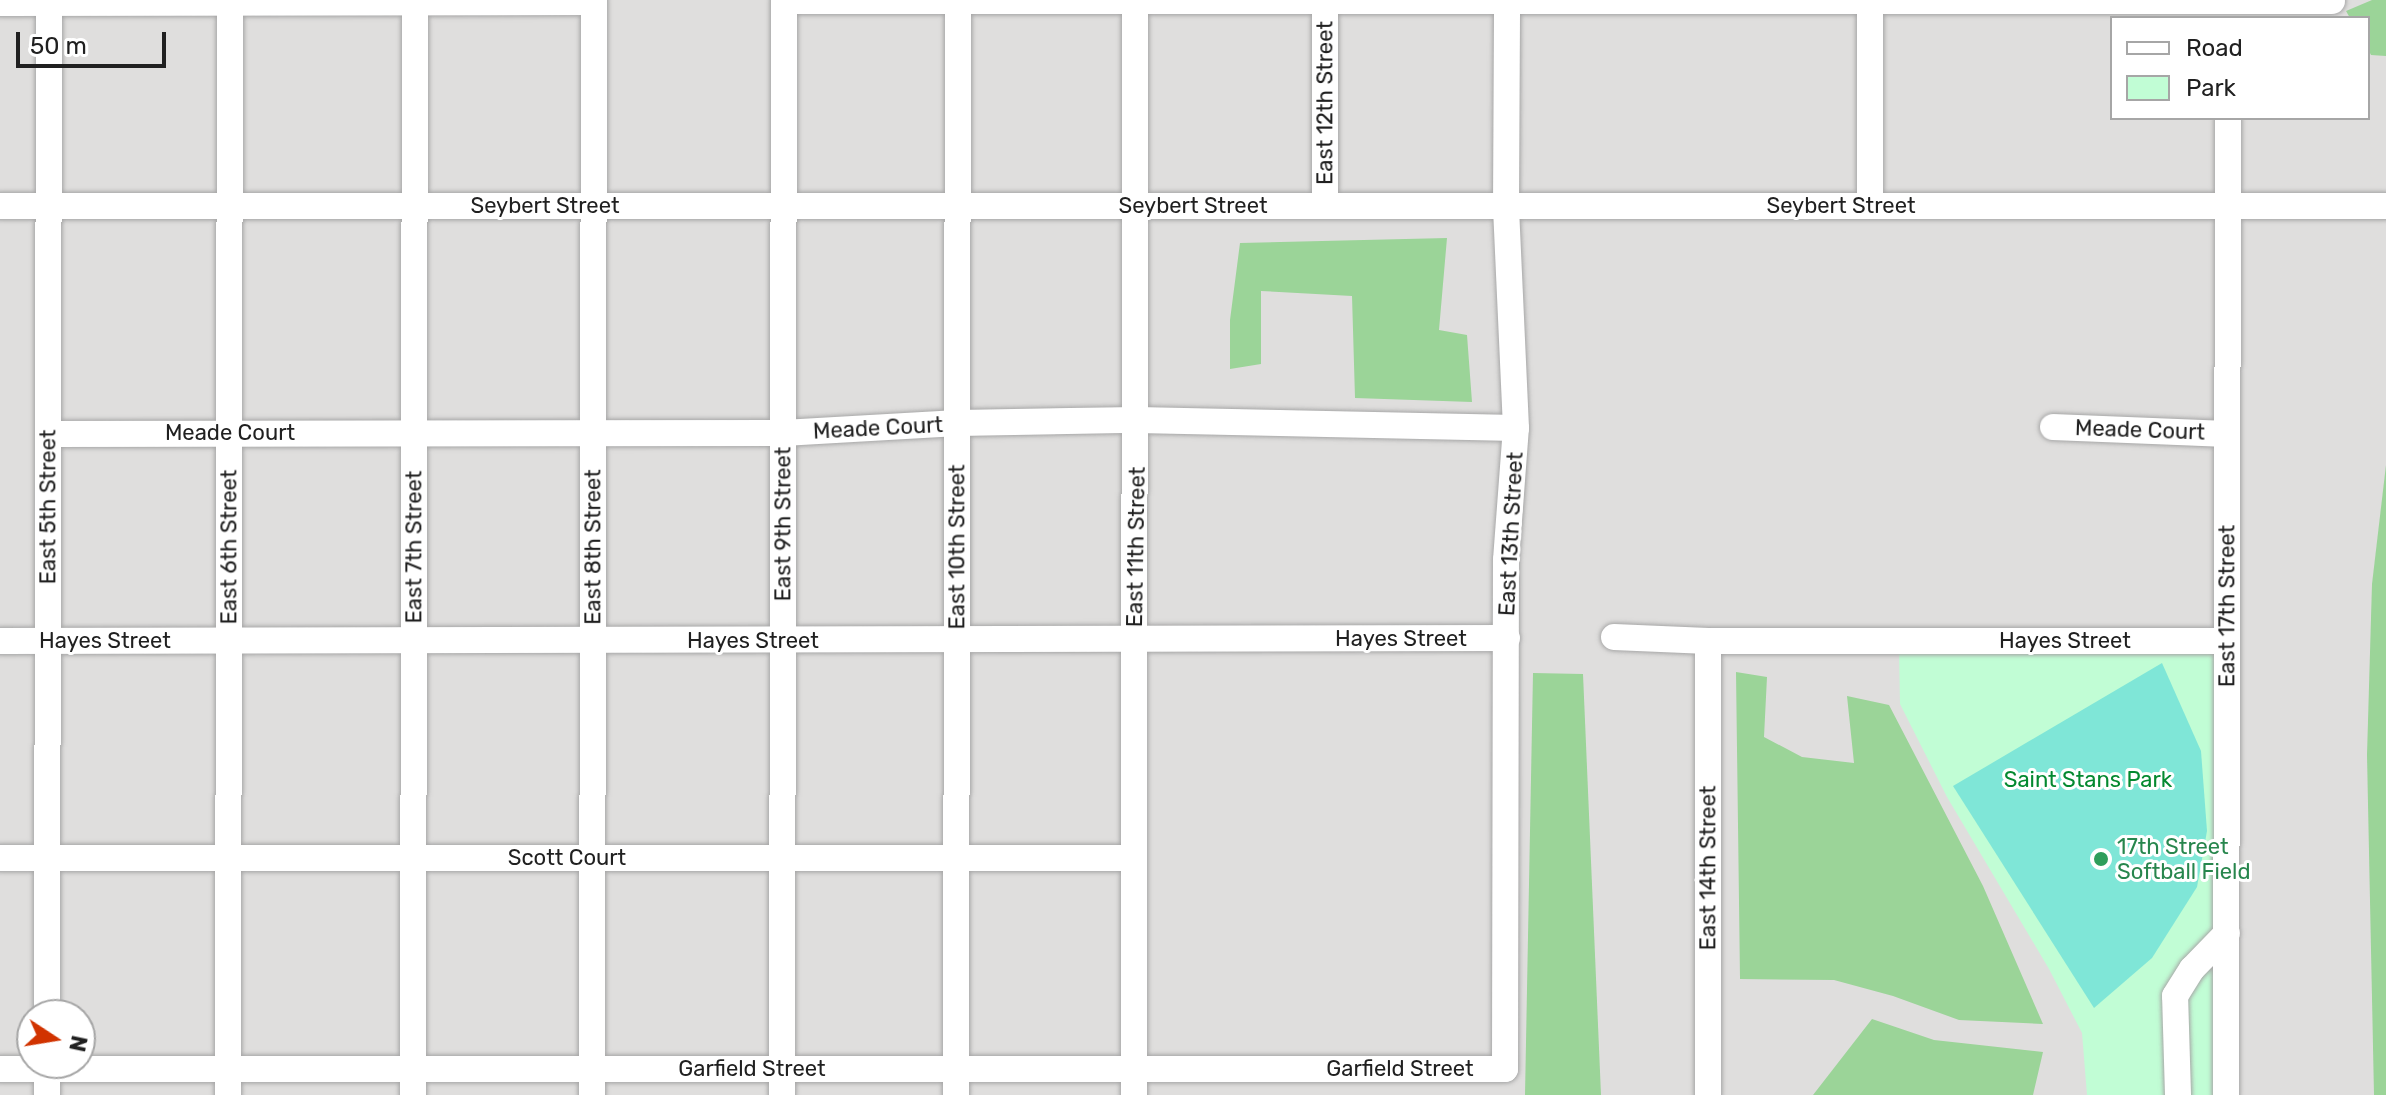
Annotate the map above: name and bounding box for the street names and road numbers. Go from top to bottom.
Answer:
street label: East 12th Street [1312,21,1338,185]
street label: Seybert Street [470,193,620,219]
street label: Seybert Street [1118,193,1268,219]
street label: Seybert Street [1766,193,1916,219]
street label: Meade Court [812,411,944,445]
street label: Meade Court [2074,415,2206,445]
street label: Meade Court [165,420,295,446]
street label: East 5th Street [35,430,61,584]
street label: East 9th Street [770,447,796,601]
street label: East 13th Street [1494,451,1528,617]
street label: East 10th Street [944,464,970,630]
street label: East 11th Street [1121,467,1151,627]
street label: East 8th Street [580,469,606,625]
street label: East 6th Street [216,470,242,624]
street label: East 7th Street [401,471,427,623]
street label: East 17th Street [2214,525,2240,687]
street label: Hayes Street [1335,626,1467,652]
street label: Hayes Street [39,628,171,654]
street label: Hayes Street [687,628,819,654]
street label: Hayes Street [1999,628,2131,654]
street label: East 14th Street [1695,786,1721,950]
street label: Scott Court [508,845,626,871]
street label: Garfield Street [678,1056,826,1082]
street label: Garfield Street [1326,1056,1474,1082]

